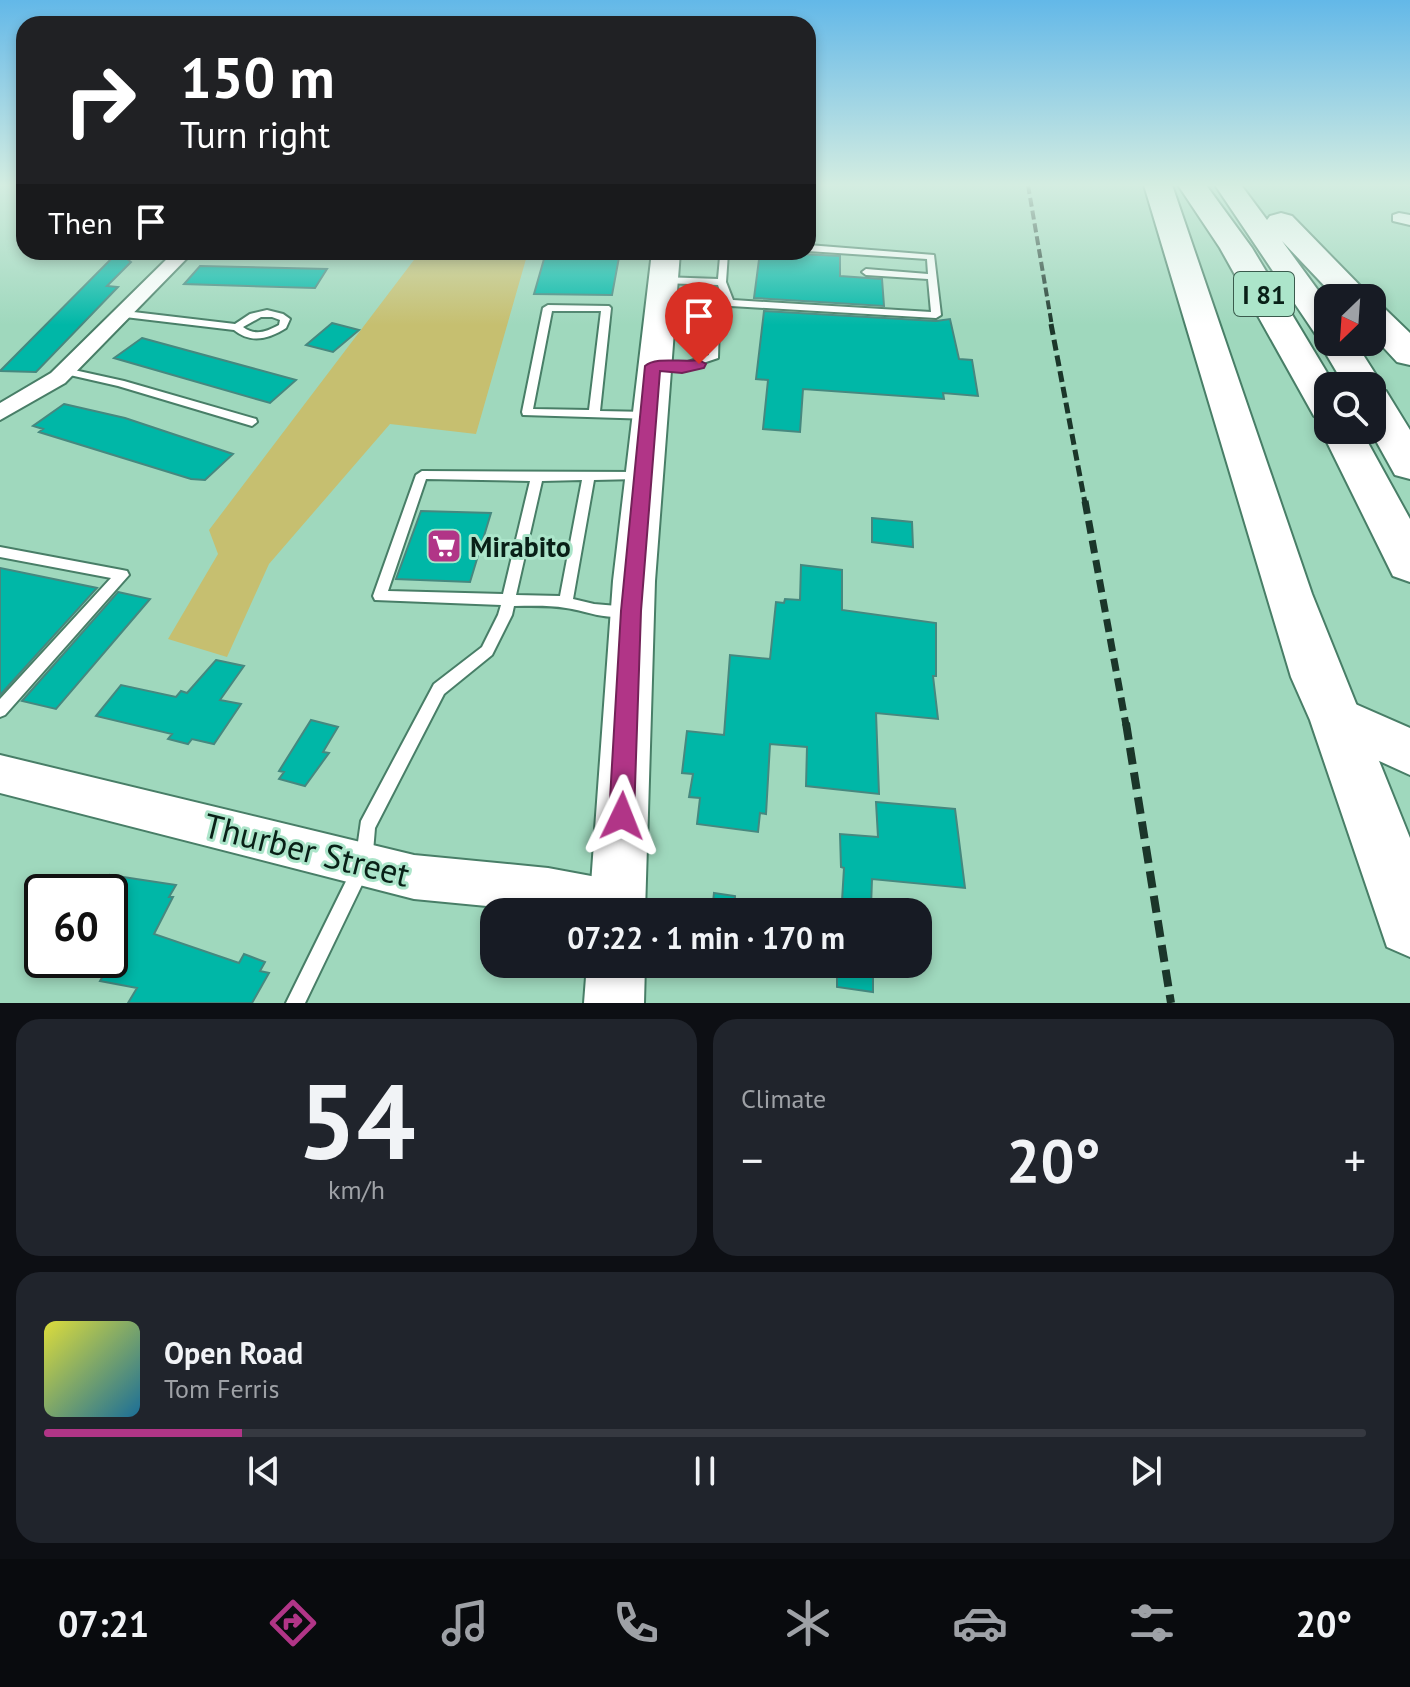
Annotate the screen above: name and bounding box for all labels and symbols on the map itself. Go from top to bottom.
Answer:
road number: I 81 [1234,272,1294,316]
pin [665,282,733,364]
north arrow [1314,284,1386,356]
supermarket icon: Mirabito [425,527,463,565]
place label: Mirabito [470,528,571,565]
position arrow [580,774,664,858]
street label: Thurber Street [200,802,415,896]
speed limit sign: 60 [24,874,128,978]

